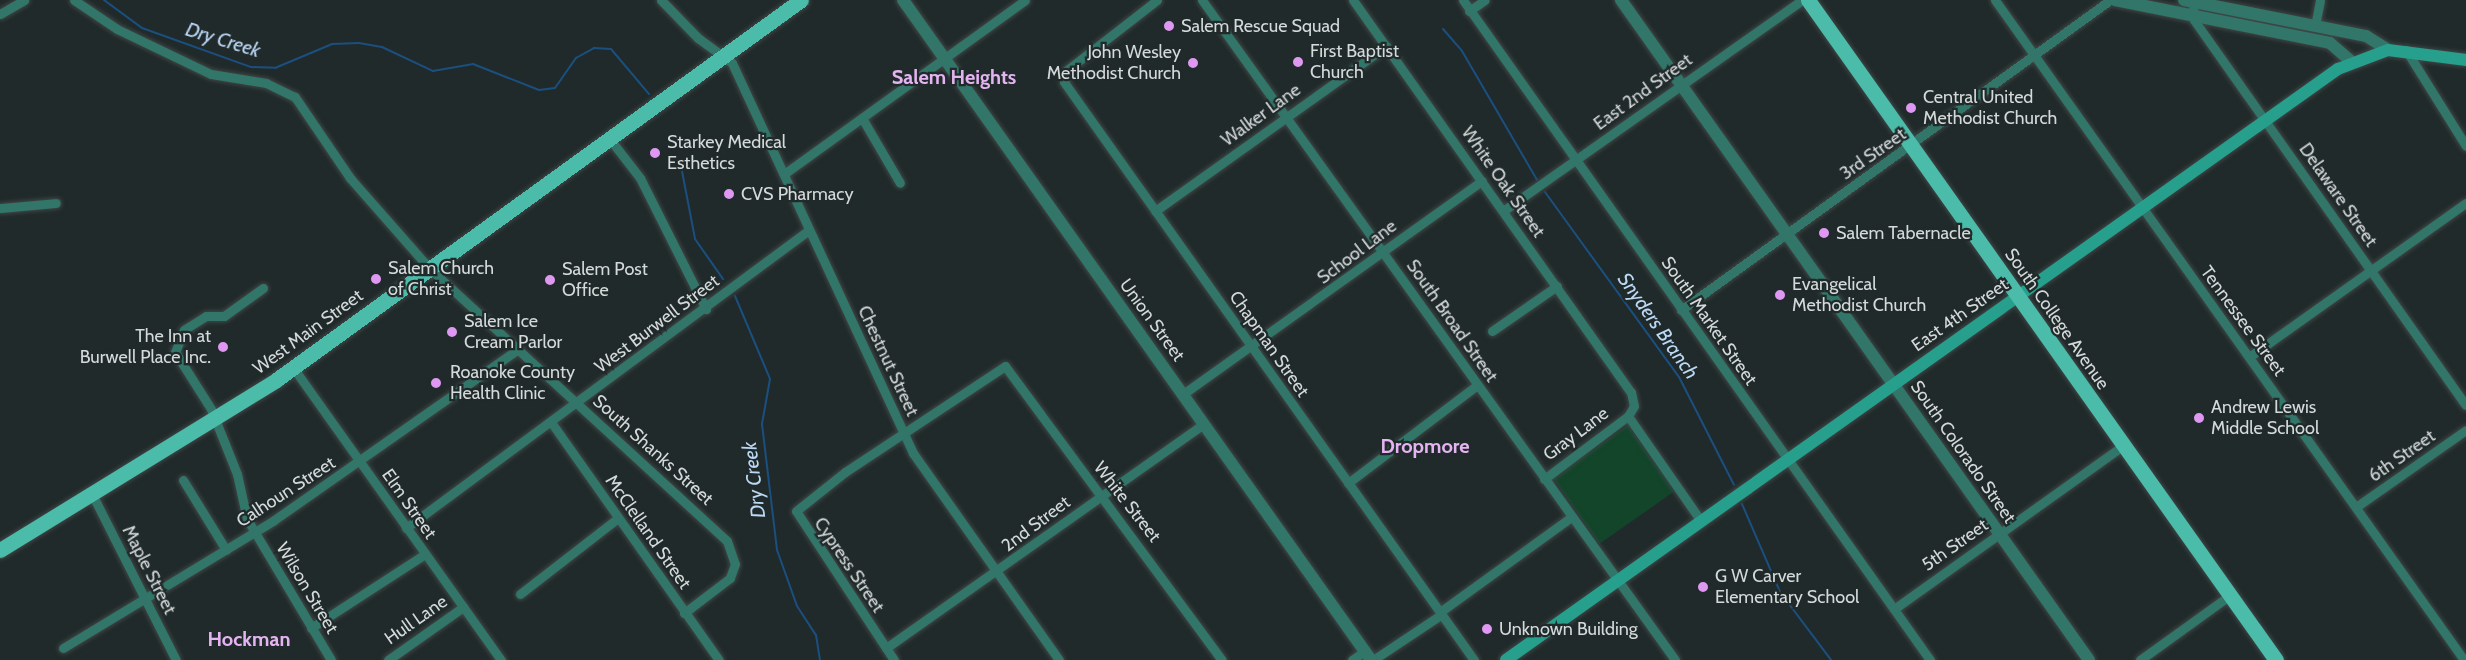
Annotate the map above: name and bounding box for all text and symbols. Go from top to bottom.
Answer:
place label: Salem Rescue Squad [1181,15,1340,37]
water label: Dry Creek [183,17,263,63]
marker: Salem Rescue Squad [1162,19,1176,33]
place label: First Baptist Church [1310,41,1399,84]
place label: John Wesley Methodist Church [1047,42,1181,84]
street label: East 2nd Street [1590,49,1696,135]
marker: First Baptist Church [1291,55,1305,69]
marker: John Wesley Methodist Church [1186,56,1200,70]
district label: Salem Heights [892,65,1016,89]
street label: Walker Lane [1217,79,1305,151]
place label: Central United Methodist Church [1923,87,2057,130]
marker: Central United Methodist Church [1904,101,1918,115]
street label: White Oak Street [1457,122,1549,242]
street label: 3rd Street [1836,124,1910,184]
place label: Starkey Medical Esthetics [667,132,786,174]
street label: Delaware Street [2294,139,2382,251]
marker: Starkey Medical Esthetics [648,146,662,160]
place label: CVS Pharmacy [741,183,854,205]
marker: CVS Pharmacy [722,187,736,201]
street label: School Lane [1313,215,1401,289]
place label: Salem Tabernacle [1836,222,1971,244]
marker: Salem Tabernacle [1817,226,1831,240]
street label: South College Avenue [2000,244,2114,394]
street label: South Market Street [1657,253,1761,389]
street label: South Broad Street [1402,256,1502,386]
place label: Salem Church of Christ [388,258,494,300]
place label: Salem Post Office [562,259,648,302]
street label: Tennessee Street [2196,262,2290,380]
water label: Snyders Branch [1613,268,1703,384]
street label: West Burwell Street [591,270,723,378]
marker: Salem Church of Christ [369,272,383,286]
marker: Salem Post Office [543,273,557,287]
street label: Union Street [1115,274,1189,366]
place label: Evangelical Methodist Church [1792,274,1926,316]
street label: East 4th Street [1908,274,2012,356]
street label: West Main Street [249,285,367,379]
street label: Chapman Street [1225,287,1313,401]
marker: Evangelical Methodist Church [1773,288,1787,302]
street label: Chestnut Street [853,302,923,420]
place label: Salem Ice Cream Parlor [464,311,562,354]
marker: Salem Ice Cream Parlor [445,325,459,339]
place label: The Inn at Burwell Place Inc. [80,326,211,368]
marker: The Inn at Burwell Place Inc. [216,340,230,354]
place label: Roanoke County Health Clinic [450,362,575,404]
marker: Roanoke County Health Clinic [427,374,445,392]
street label: South Colorado Street [1906,377,2020,527]
street label: South Shanks Street [588,390,718,510]
place label: Andrew Lewis Middle School [2211,397,2319,440]
street label: Gray Lane [1539,403,1613,465]
marker: Andrew Lewis Middle School [2192,411,2206,425]
street label: 6th Street [2365,425,2439,487]
district label: Dropmore [1381,434,1469,458]
water label: Dry Creek [737,440,771,520]
street label: Calhoun Street [233,452,339,532]
street label: White Street [1089,457,1165,547]
street label: Elm Street [377,465,441,543]
street label: McClelland Street [601,471,695,593]
street label: 2nd Street [998,491,1074,557]
street label: Cypress Street [809,513,889,617]
street label: 5th Street [1918,514,1992,576]
street label: Maple Street [117,522,181,618]
street label: Wilson Street [271,538,343,638]
place label: G W Carver Elementary School [1715,566,1859,608]
marker: G W Carver Elementary School [1696,580,1710,594]
street label: Hull Lane [381,591,451,649]
place label: Unknown Building [1499,618,1638,640]
marker: Unknown Building [1480,622,1494,636]
district label: Hockman [208,627,290,651]

